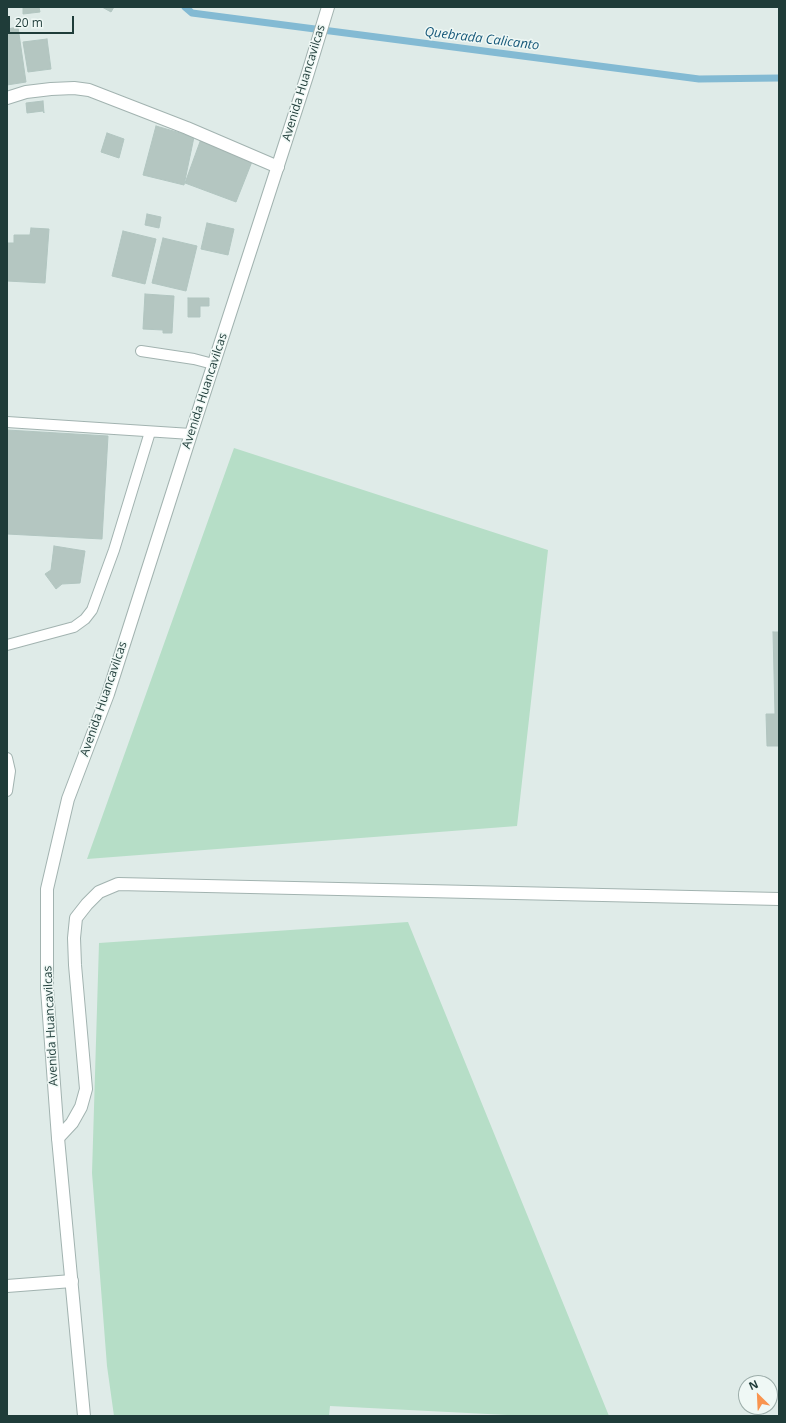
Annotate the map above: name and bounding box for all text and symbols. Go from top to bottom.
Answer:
scale bar [10,8,76,34]
text: 20 m [15,14,43,31]
street label: Avenida Huancavilcas [279,23,329,143]
water label: Quebrada Calicanto [424,24,540,54]
street label: Avenida Huancavilcas [180,331,230,451]
street label: Avenida Huancavilcas [78,640,130,758]
street label: Avenida Huancavilcas [41,965,61,1087]
north arrow [738,1375,778,1415]
text: N [746,1376,760,1393]

